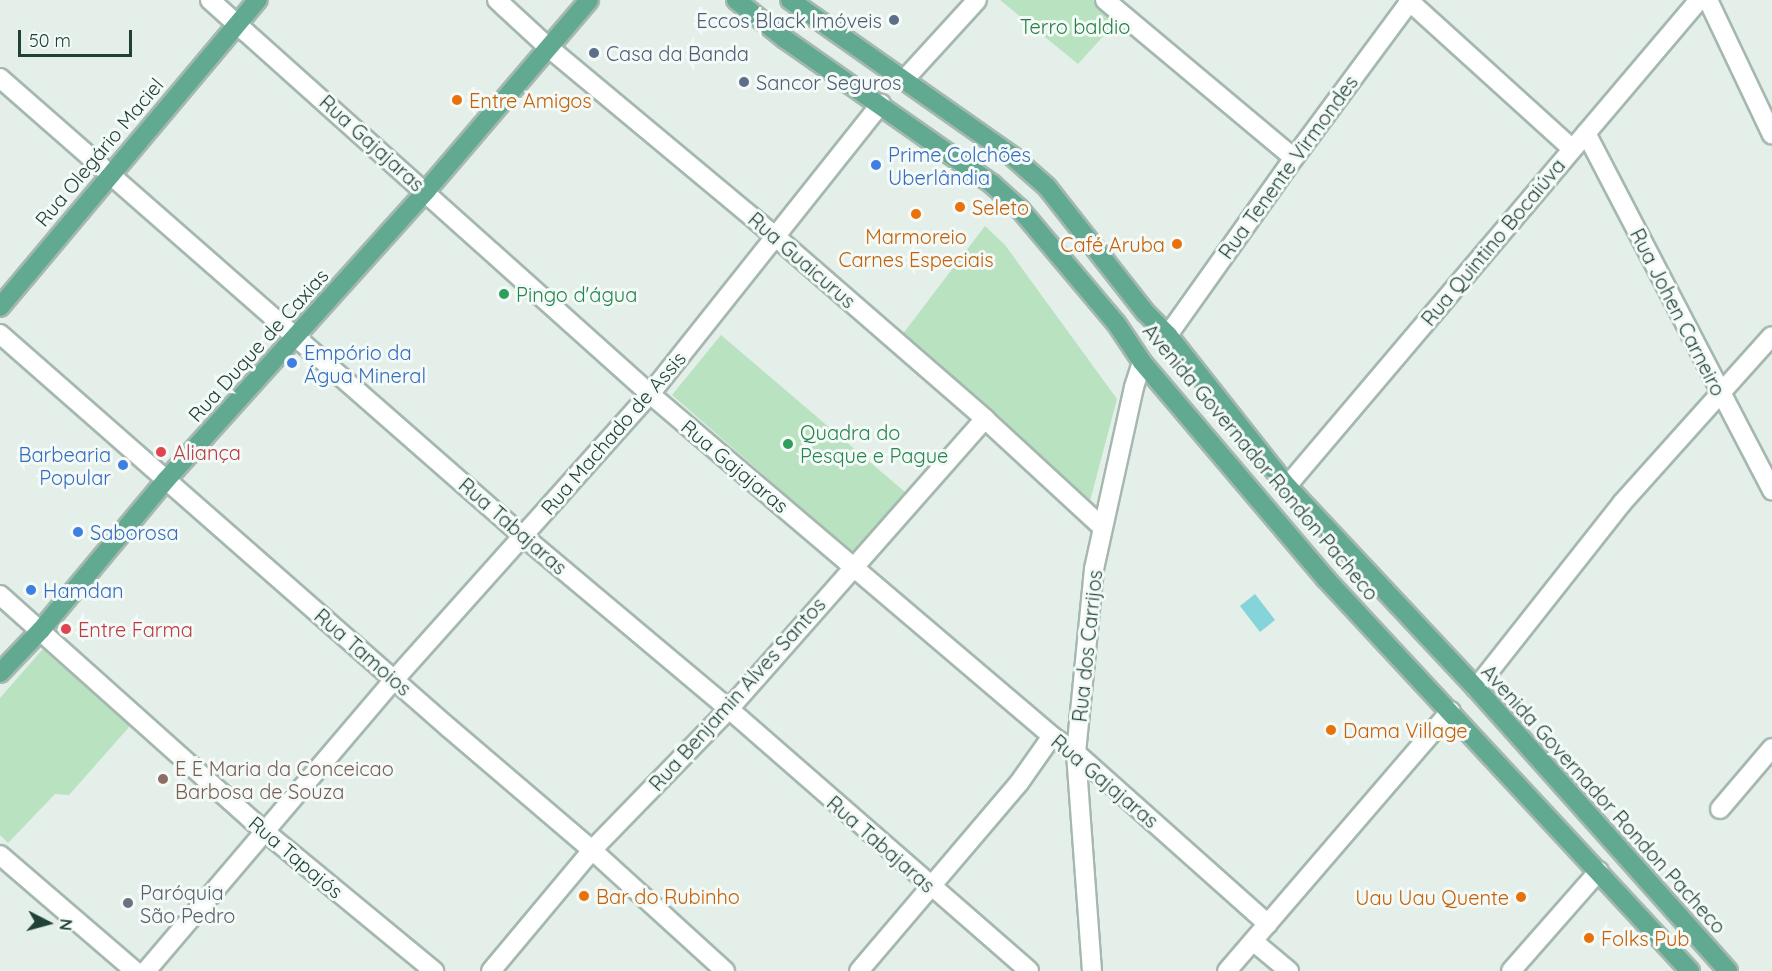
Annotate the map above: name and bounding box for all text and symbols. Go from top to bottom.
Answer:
place label: Eccos Black Imóveis [696,8,882,32]
marker: Eccos Black Imóveis [887,13,901,27]
park label: Terro baldio [1020,14,1130,38]
scale bar [21,18,135,56]
text: 50 m [29,29,71,52]
place label: Casa da Banda [606,41,749,65]
marker: Casa da Banda [587,46,601,60]
place label: Sancor Seguros [756,70,901,94]
street label: Rua Tenente Virmondes [1213,71,1363,263]
street label: Rua Olegário Maciel [30,73,168,231]
marker: Sancor Seguros [737,75,751,89]
place label: Entre Amigos [469,88,592,112]
street label: Rua Gajajaras [315,90,429,196]
marker: Entre Amigos [450,93,464,107]
place label: Prime Colchões Uberlândia [888,142,1031,189]
street label: Rua Quintino Bocaiúva [1416,153,1570,331]
marker: Prime Colchões Uberlândia [869,158,883,172]
place label: Seleto [972,195,1029,219]
marker: Seleto [953,200,967,214]
street label: Rua Guaicurus [744,207,860,313]
marker: Marmoreio Carnes Especiais [909,207,923,221]
place label: Marmoreio Carnes Especiais [838,224,994,271]
street label: Rua Johen Carneiro [1625,224,1731,400]
place label: Café Aruba [1060,232,1165,256]
marker: Café Aruba [1170,237,1184,251]
street label: Rua Duque de Caxias [183,264,333,426]
place label: Pingo d'água [516,282,637,306]
marker: Pingo d'água [497,287,511,301]
street label: Avenida Governador Rondon Pacheco [1138,319,1384,605]
place label: Empório da Água Mineral [304,340,426,387]
street label: Rua Machado de Assis [536,346,690,520]
marker: Empório da Água Mineral [285,356,299,370]
street label: Rua Gajajaras [677,414,793,518]
place label: Quadra do Pesque e Pague [800,420,948,467]
marker: Quadra do Pesque e Pague [781,437,795,451]
place label: Aliança [173,440,241,464]
place label: Barbearia Popular [18,442,111,489]
marker: Aliança [154,445,168,459]
marker: Barbearia Popular [116,458,130,472]
street label: Rua Tabajaras [454,473,572,579]
place label: Saborosa [90,520,179,544]
marker: Saborosa [71,525,85,539]
street label: Rua dos Carrijos [1067,569,1107,723]
place label: Hamdan [43,578,124,602]
marker: Hamdan [24,583,38,597]
street label: Rua Benjamin Alves Santos [644,592,830,796]
street label: Rua Tamoios [310,603,416,701]
place label: Entre Farma [78,617,193,641]
marker: Entre Farma [59,622,73,636]
street label: Avenida Governador Rondon Pacheco [1477,660,1731,938]
place label: Dama Village [1343,718,1468,742]
marker: Dama Village [1324,723,1338,737]
street label: Rua Gajajaras [1047,729,1163,833]
place label: E E Maria da Conceicao Barbosa de Souza [175,756,394,803]
marker: E E Maria da Conceicao Barbosa de Souza [156,772,170,786]
street label: Rua Tabajaras [822,791,940,897]
street label: Rua Tapajós [244,811,348,903]
place label: Paróquia São Pedro [140,880,235,927]
place label: Bar do Rubinho [596,884,740,908]
place label: Uau Uau Quente [1355,885,1509,909]
marker: Bar do Rubinho [577,889,591,903]
marker: Uau Uau Quente [1514,890,1528,904]
north arrow [18,893,78,953]
marker: Paróquia São Pedro [121,896,135,910]
text: N [55,918,76,932]
place label: Folks Pub [1601,926,1689,950]
marker: Folks Pub [1582,931,1596,945]

